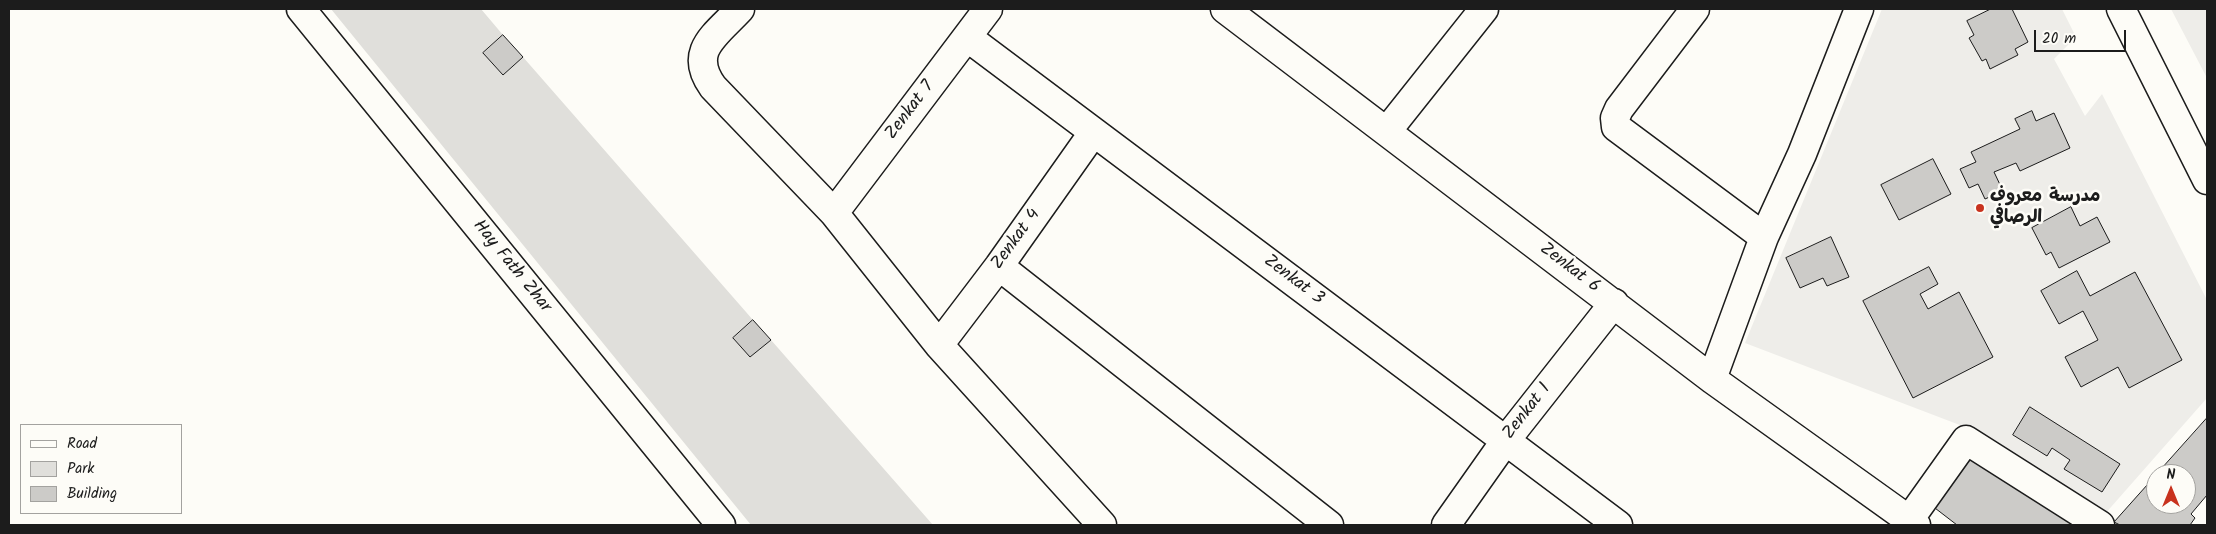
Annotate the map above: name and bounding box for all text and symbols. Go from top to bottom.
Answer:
scale bar [2036,20,2128,52]
text: 20 m [2042,27,2076,51]
street label: Zenkat 7 [882,77,940,145]
place label: مدرسة معروف الرصافي [1990,187,2100,230]
marker: مدرسة معروف الرصافي [1974,202,1986,214]
street label: Zenkat 4 [988,205,1046,275]
street label: Hay Fath Zhar [467,216,555,318]
street label: Zenkat 6 [1535,239,1603,299]
street label: Zenkat 3 [1258,251,1328,311]
street label: Zenkat 1 [1499,380,1557,444]
legend [20,424,182,514]
text: Road [67,432,97,456]
text: Park [67,457,94,481]
north arrow [2146,464,2196,514]
text: N [2167,464,2175,486]
text: Building [67,482,117,506]

